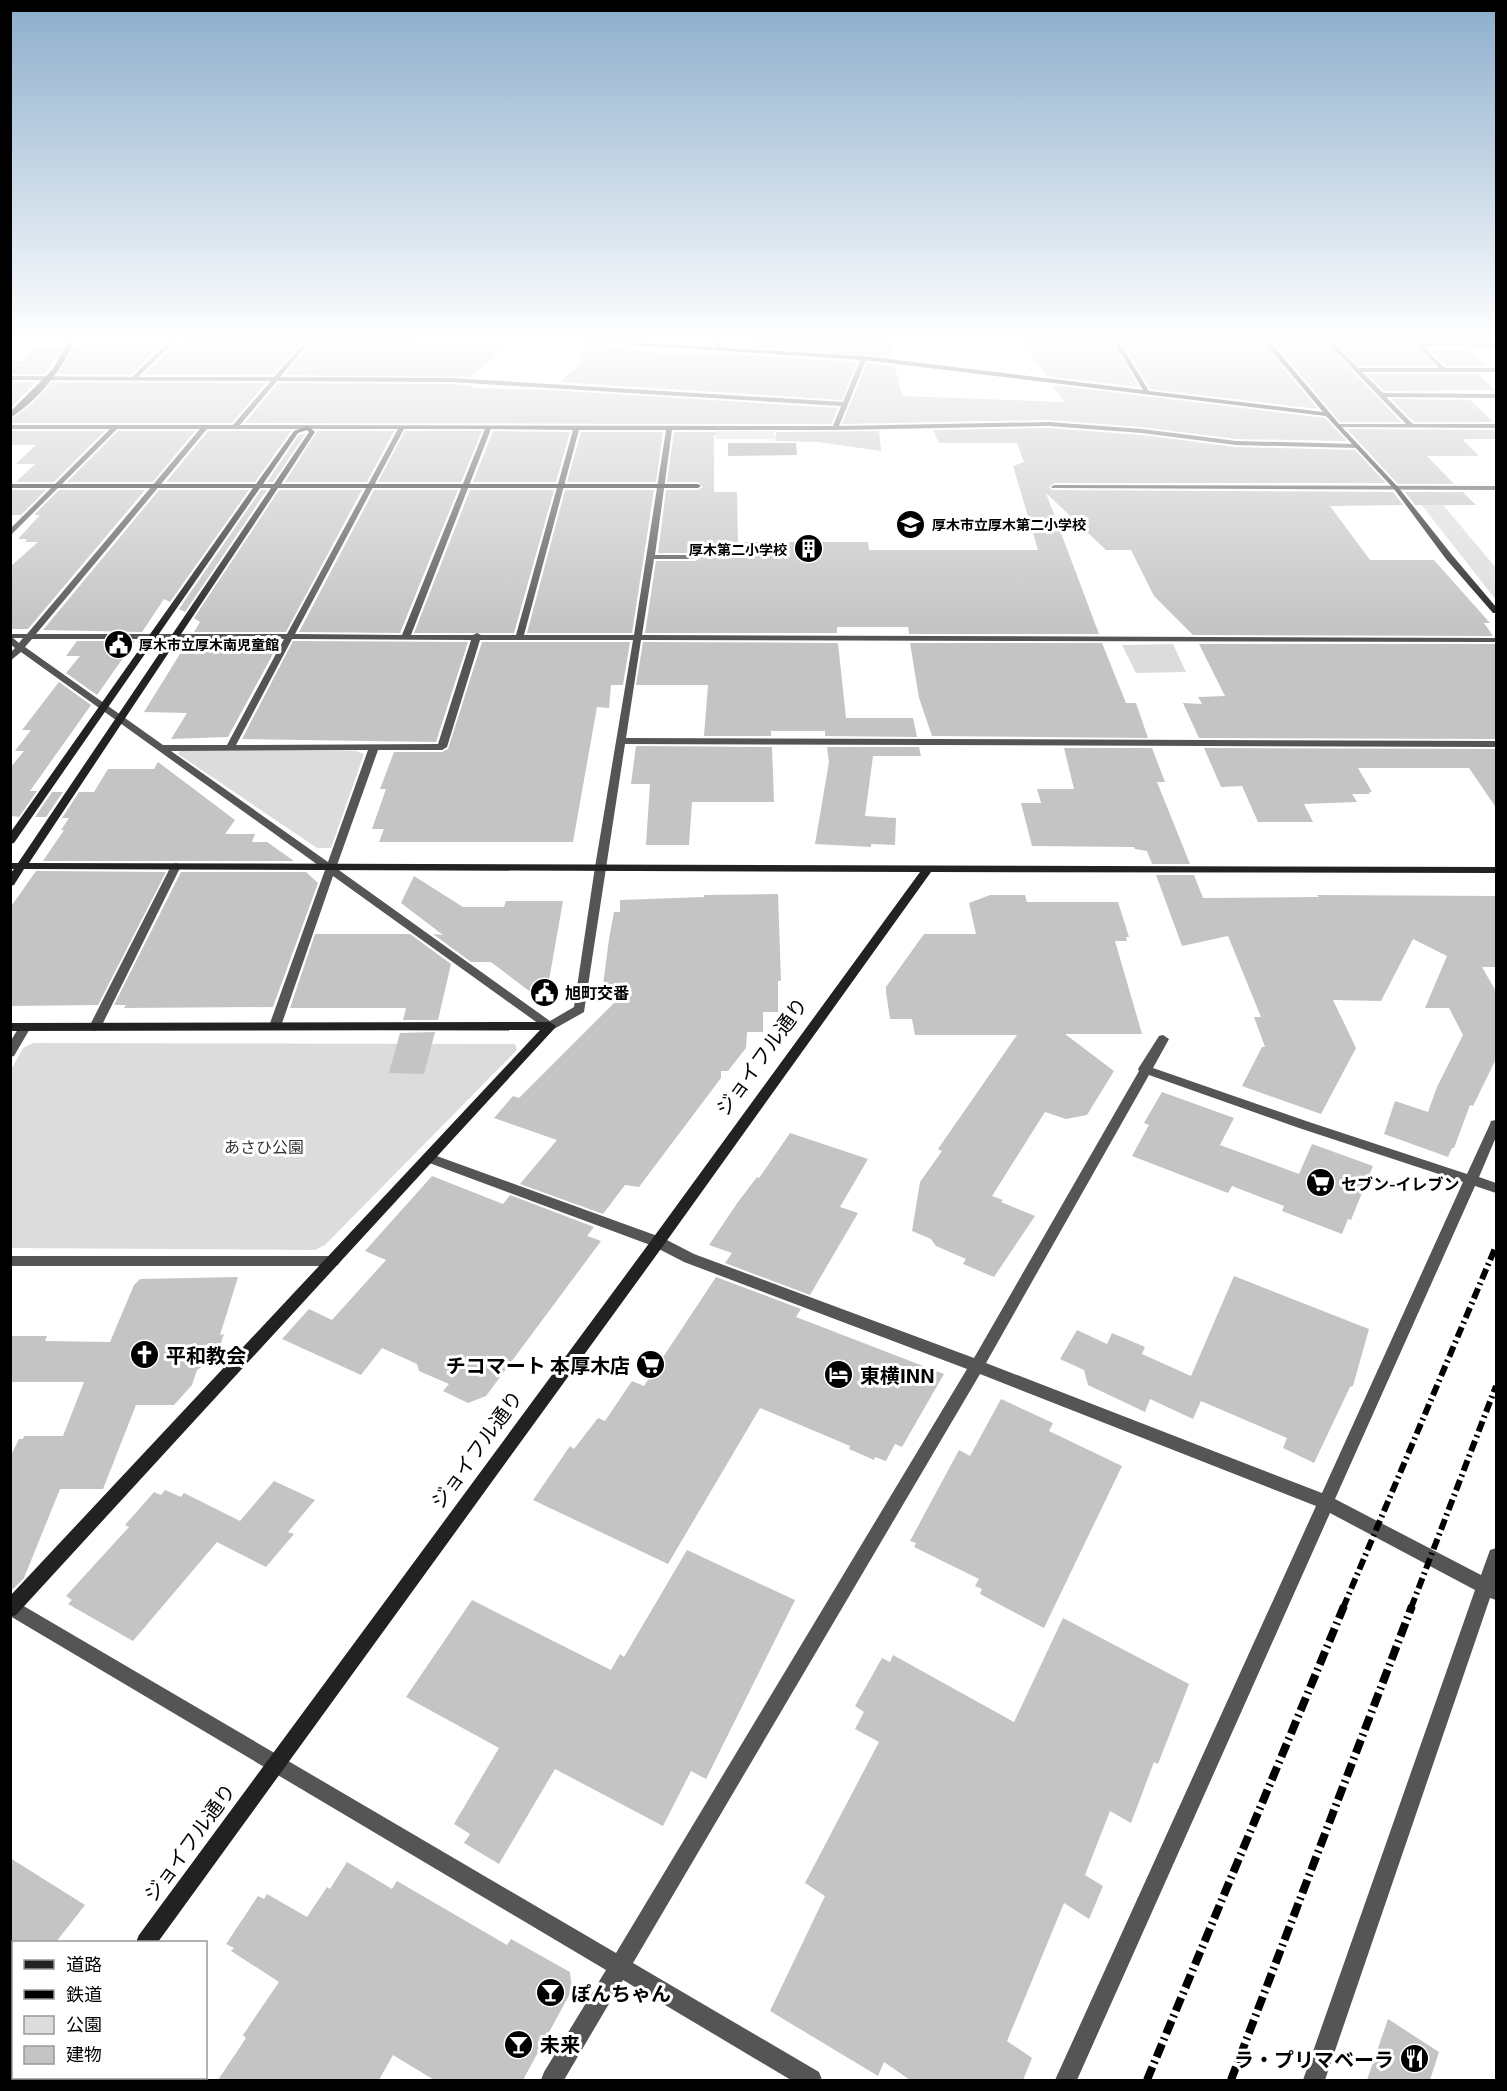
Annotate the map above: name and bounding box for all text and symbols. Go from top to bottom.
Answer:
school or university icon: 厚木市立厚木第二小学校 [895,508,927,540]
place label: 厚木市立厚木第二小学校 [932,516,1086,533]
building icon: 厚木第二小学校 [792,533,824,565]
place label: 厚木第二小学校 [689,541,787,558]
public building icon: 厚木市立厚木南児童館 [102,628,134,660]
place label: 厚木市立厚木南児童館 [139,636,279,653]
public building icon: 旭町交番 [528,976,560,1008]
place label: 旭町交番 [565,983,629,1002]
street label: ジョイフル通り [710,992,812,1120]
park label: あさひ公園 [224,1137,304,1156]
supermarket icon: セブン-イレブン [1304,1167,1336,1199]
place label: セブン-イレブン [1341,1174,1460,1193]
church icon: 平和教会 [129,1339,161,1371]
place label: 平和教会 [166,1343,246,1367]
supermarket icon: チコマート 本厚木店 [635,1349,667,1381]
place label: チコマート 本厚木店 [446,1353,630,1377]
hotel icon: 東横INN [823,1359,855,1391]
place label: 東横INN [860,1363,935,1387]
street label: ジョイフル通り [425,1385,527,1513]
street label: ジョイフル通り [138,1778,240,1906]
legend [12,1941,207,2079]
text: 道路 [66,1953,102,1975]
bar icon: ぽんちゃん [534,1977,566,2009]
place label: ぽんちゃん [571,1981,671,2005]
text: 鉄道 [66,1983,102,2005]
text: 公園 [66,2013,102,2035]
bar icon: 未来 [503,2028,535,2060]
place label: 未来 [540,2032,580,2056]
text: 建物 [66,2043,102,2065]
restaurant icon: ラ・プリマベーラ [1399,2043,1431,2075]
place label: ラ・プリマベーラ [1234,2047,1394,2071]

